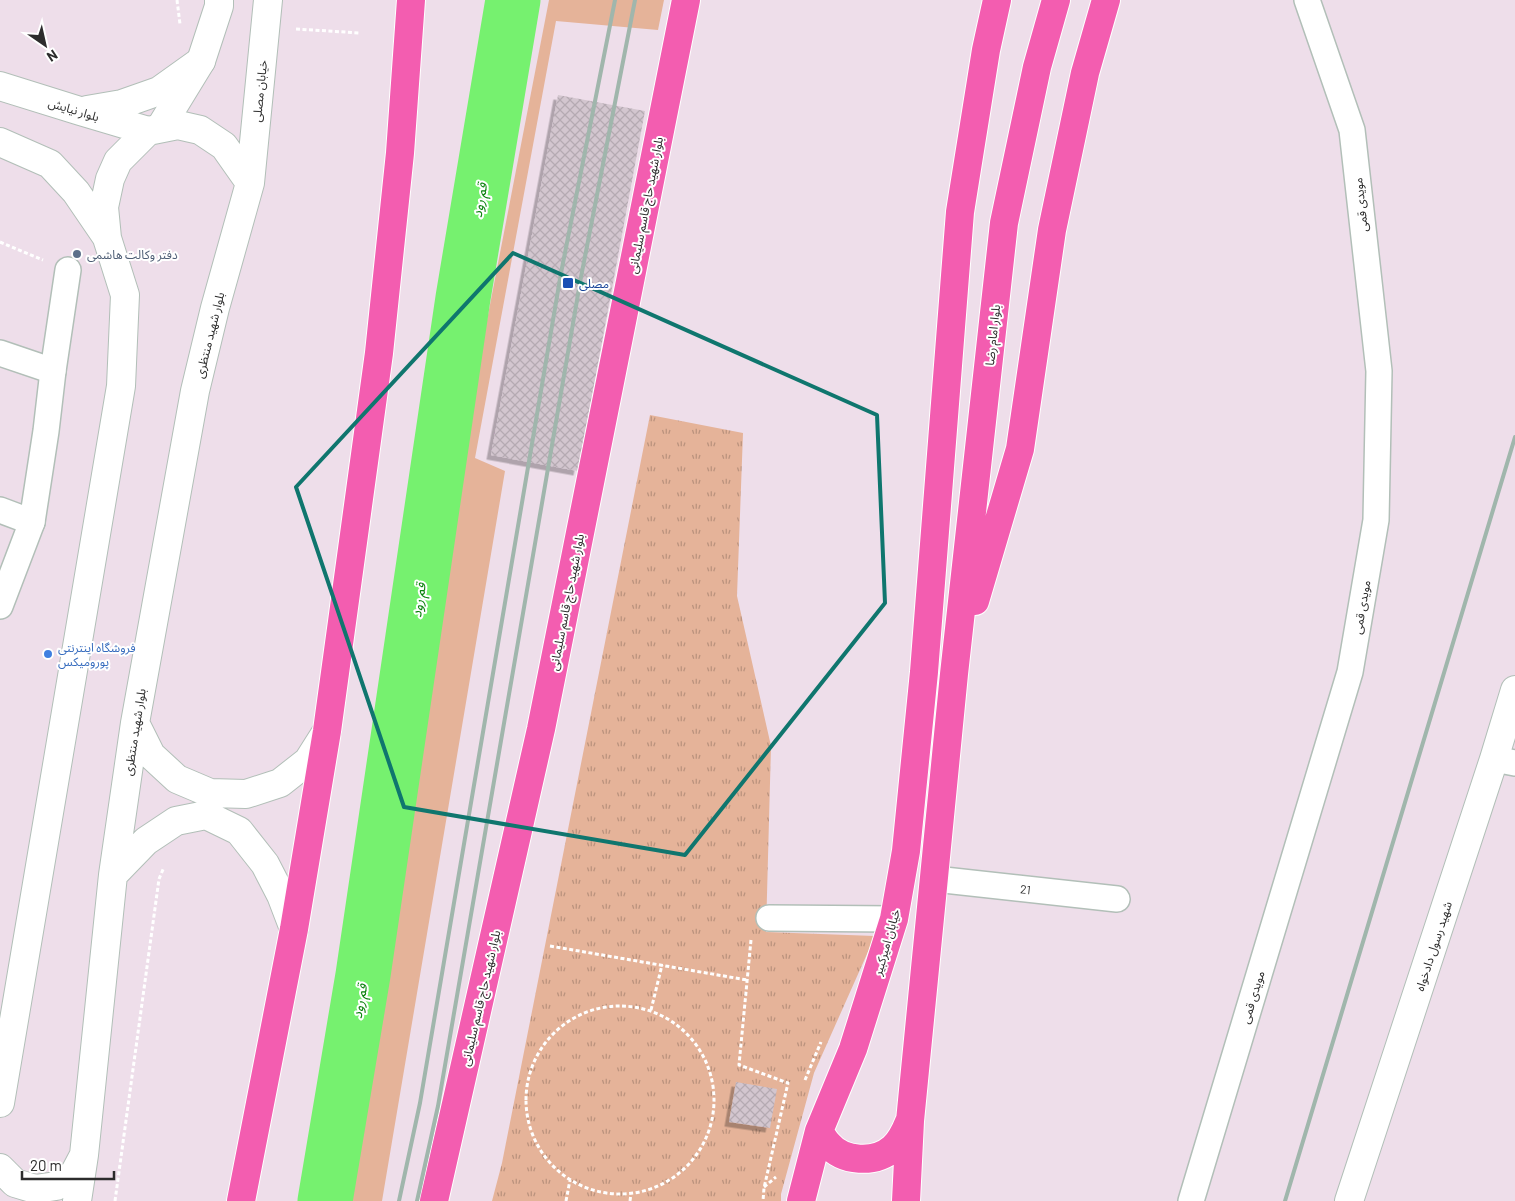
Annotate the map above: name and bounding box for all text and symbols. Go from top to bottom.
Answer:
north arrow [20,20,70,70]
text: N [44,47,61,66]
street label: خیابان مصلی [249,59,270,123]
street label: بلوار نیایش [47,95,101,124]
street label: بلوار شهید حاج قاسم سلیمانی [625,135,668,275]
street label: مویدی قمی [1350,177,1371,233]
water label: قم رود [468,180,494,219]
place label: دفتر وکالت هاشمی [87,247,178,262]
marker: دفتر وکالت هاشمی [71,248,83,260]
marker: مصلی [561,276,575,290]
place label: مصلی [579,276,609,291]
street label: بلوار شهید منتظری [192,291,227,380]
street label: بلوار امام رضا [982,304,1005,367]
street label: بلوار شهید حاج قاسم سلیمانی [546,532,589,672]
street label: مویدی قمی [1349,579,1374,635]
water label: قم رود [407,581,432,619]
place label: فروشگاه اینترنتی پورومیکس [58,640,136,670]
marker: فروشگاه اینترنتی پورومیکس [42,648,54,660]
street label: بلوار شهید منتظری [120,687,149,777]
street label: 21 [1019,881,1031,896]
street label: شهید رسول دادخواه [1412,899,1455,993]
street label: خیابان امیرکبیر [870,907,903,978]
street label: بلوار شهید حاج قاسم سلیمانی [458,929,505,1068]
street label: مویدی قمی [1237,969,1268,1025]
water label: قم رود [348,981,374,1020]
scale bar [22,1148,115,1180]
text: 20 m [30,1156,62,1174]

